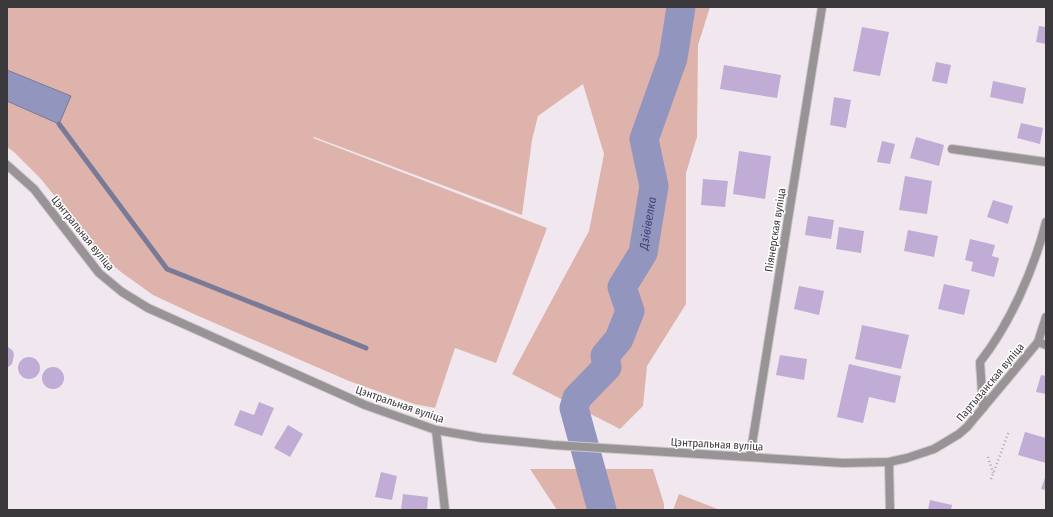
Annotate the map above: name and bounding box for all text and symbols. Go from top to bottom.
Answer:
street label: Піянерская вуліца [762,187,789,273]
street label: Цэнтральная вуліца [48,193,117,273]
water label: Дзівівелка [636,196,659,252]
street label: Партызанская вуліца [954,340,1027,424]
street label: Цэнтральная вуліца [354,383,446,426]
street label: Цэнтральная вуліца [670,436,764,453]

